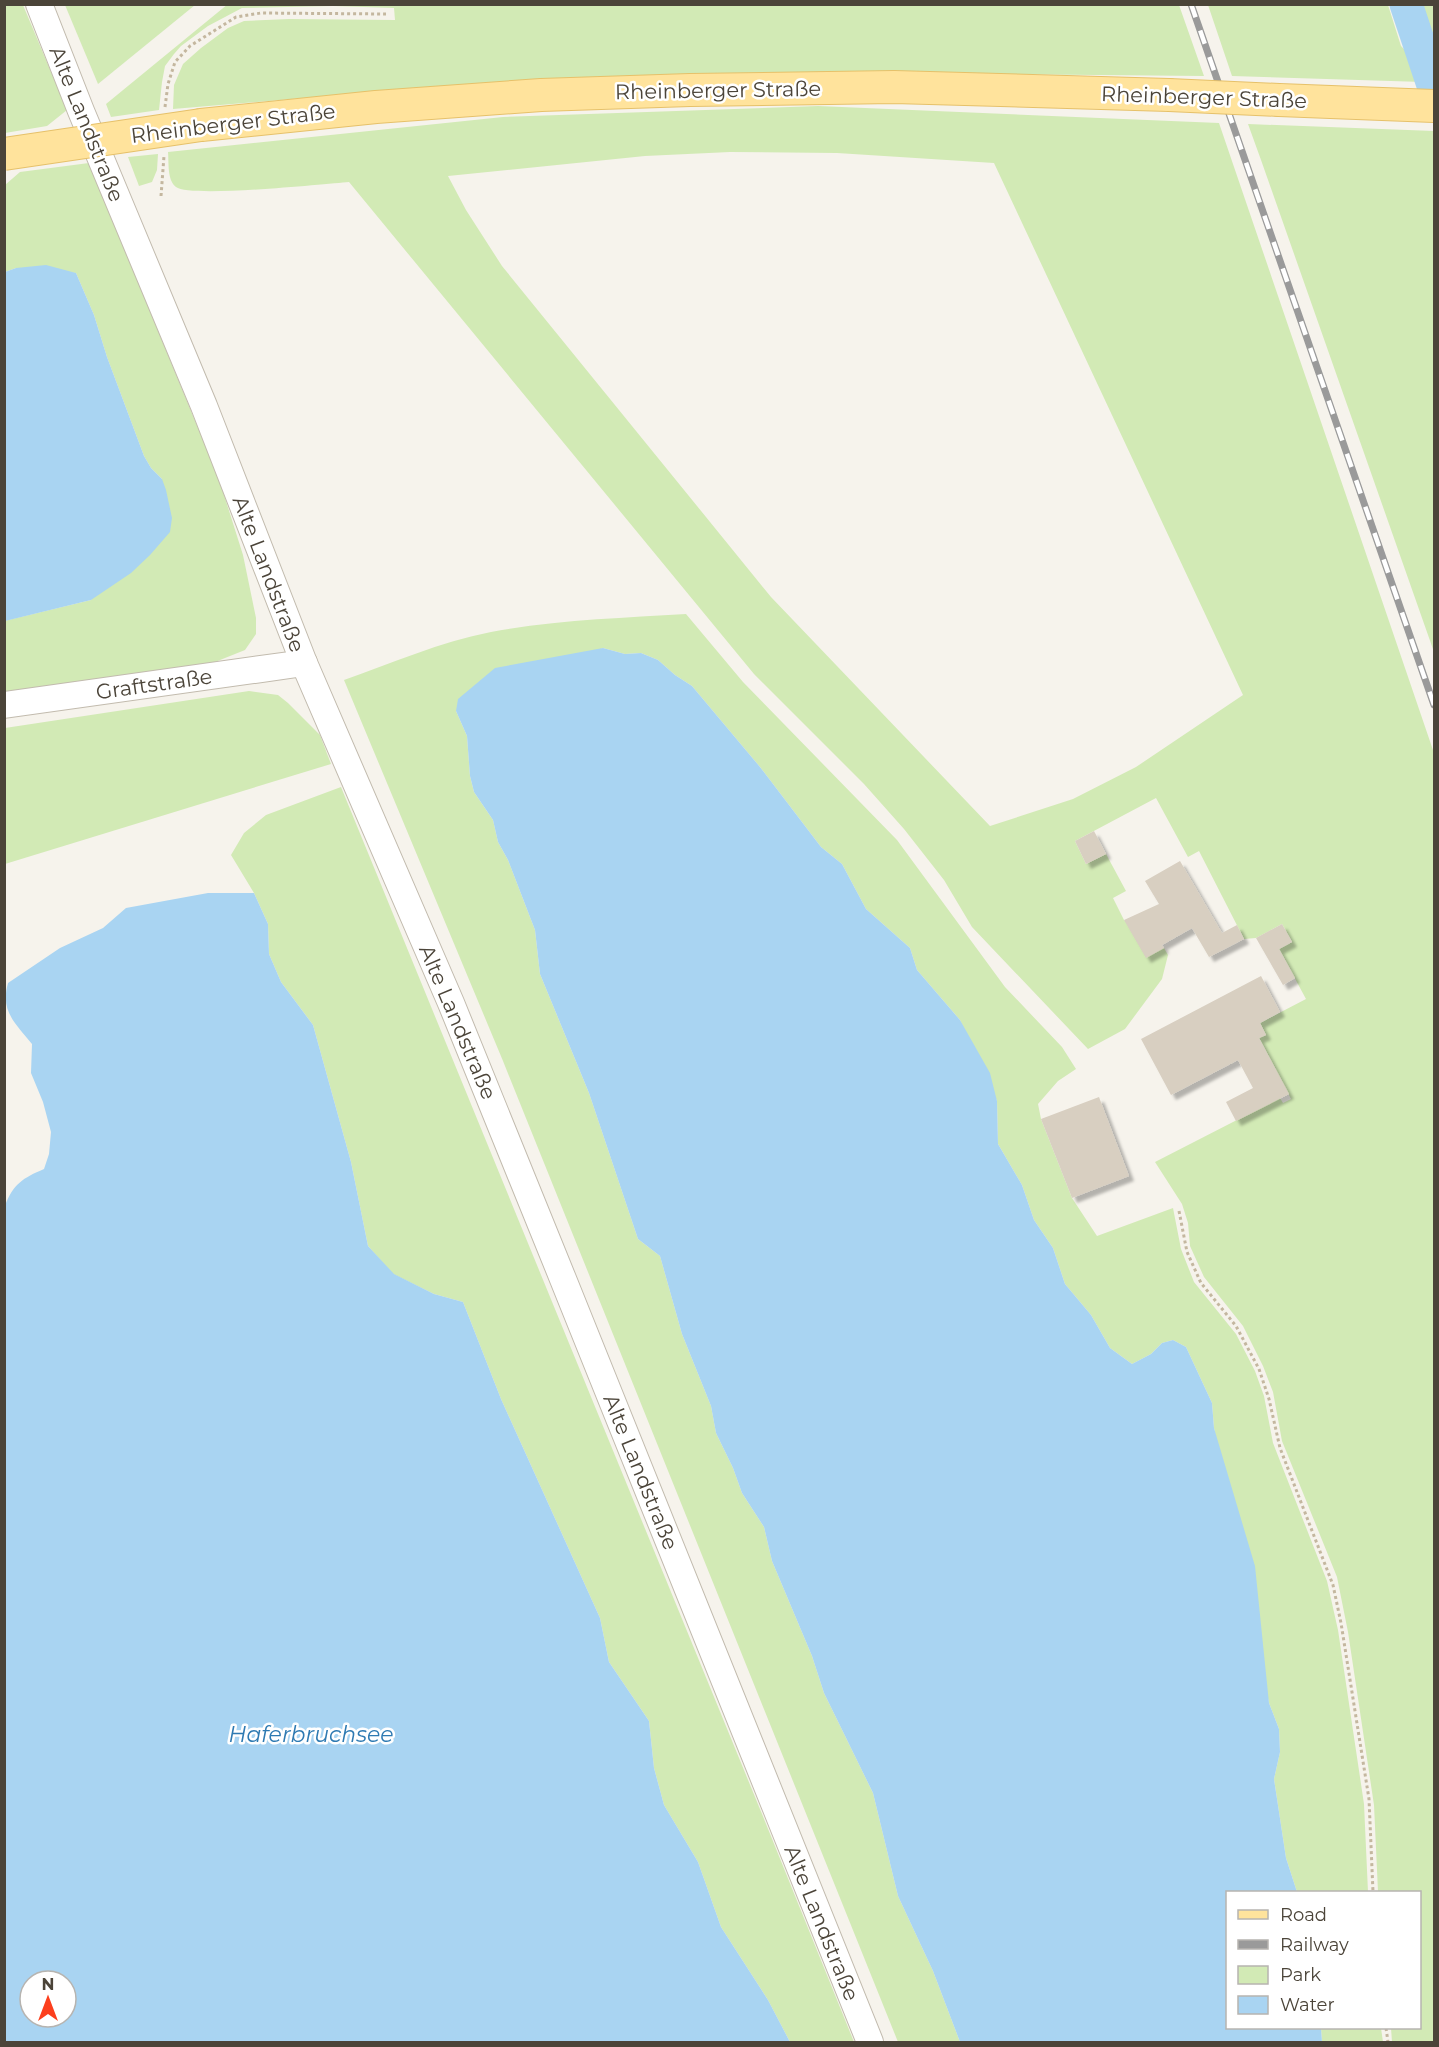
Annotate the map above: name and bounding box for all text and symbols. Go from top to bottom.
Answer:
street label: Alte Landstraße [44,43,130,205]
street label: Rheinberger Straße [615,76,821,104]
street label: Rheinberger Straße [1101,81,1307,113]
street label: Rheinberger Straße [129,98,337,148]
street label: Alte Landstraße [228,492,310,656]
street label: Graftstraße [94,663,214,705]
street label: Alte Landstraße [414,941,502,1103]
street label: Alte Landstraße [598,1391,684,1553]
water label: Haferbruchsee [229,1721,393,1748]
street label: Alte Landstraße [779,1842,865,2004]
legend [1226,1891,1421,2029]
text: Road [1280,1904,1327,1926]
text: Railway [1280,1934,1349,1956]
text: Park [1280,1964,1321,1986]
north arrow [18,1969,78,2029]
text: N [42,1975,54,1994]
text: Water [1280,1994,1335,2016]

